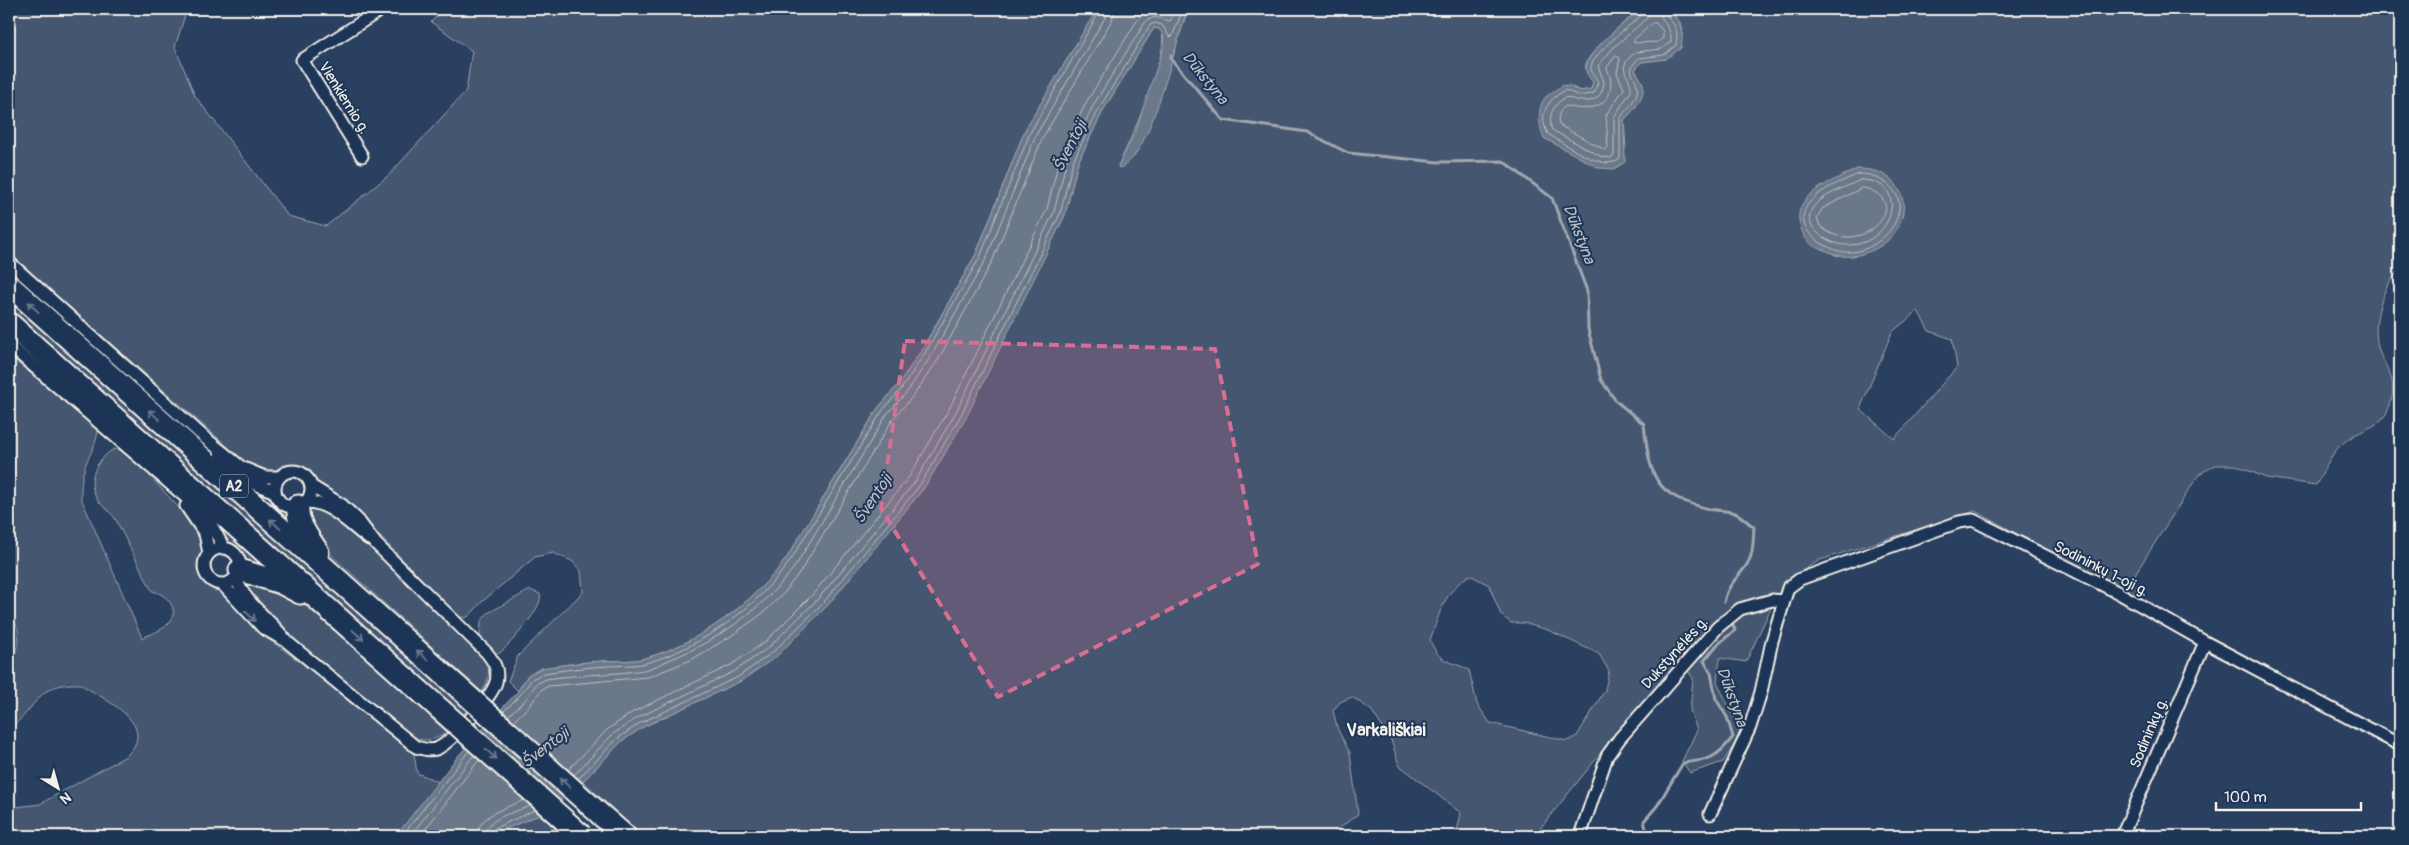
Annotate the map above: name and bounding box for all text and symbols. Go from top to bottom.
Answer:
water label: Dūkstyna [1178,48,1233,110]
street label: Vienkiemio g. [314,58,374,138]
water label: Šventoji [1048,115,1092,175]
water label: Dūkstyna [1559,202,1600,268]
one-way arrow [27,301,40,313]
one-way arrow [148,409,161,421]
water label: Šventoji [849,468,898,527]
road number: A2 [220,474,248,498]
one-way arrow [269,518,282,530]
street label: Sodininkų 1-oji g. [2050,537,2152,601]
one-way arrow [244,610,257,622]
street label: Dukstynėlės g. [1638,613,1712,693]
one-way arrow [351,630,364,641]
one-way arrow [416,650,429,661]
water label: Dūkstyna [1712,664,1753,731]
street label: Sodininkų g. [2126,695,2172,771]
district label: Varkališkiai [1346,719,1426,742]
water label: Šventoji [517,721,575,772]
one-way arrow [484,748,497,760]
north arrow [32,762,82,812]
one-way arrow [558,777,571,789]
scale bar [2216,780,2362,812]
text: N [57,788,74,808]
text: 100 m [2224,788,2267,807]

